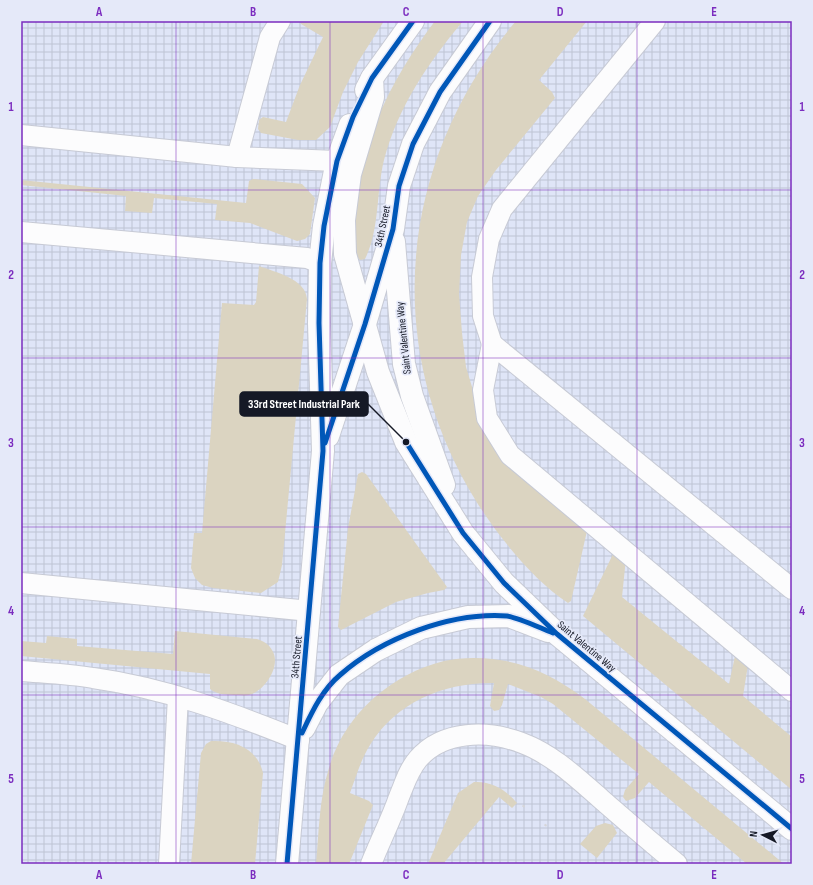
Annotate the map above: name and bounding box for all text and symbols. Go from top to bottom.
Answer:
text: A [95,4,103,20]
text: B [250,4,256,20]
text: C [403,4,410,20]
text: D [557,4,564,20]
text: E [711,4,717,20]
text: 1 [8,99,14,115]
text: 1 [799,99,805,115]
street label: 34th Street [372,203,393,248]
text: 2 [8,267,14,283]
text: 2 [799,267,805,283]
street label: Saint Valentine Way [393,300,414,375]
callout: 33rd Street Industrial Park [240,392,368,416]
text: 33rd Street Industrial Park [248,397,360,412]
text: 3 [8,435,14,451]
text: 3 [799,435,805,451]
text: 4 [8,603,14,619]
text: 4 [799,603,805,619]
street label: Saint Valentine Way [555,618,619,675]
street label: 34th Street [288,635,305,679]
text: 5 [8,771,14,787]
text: 5 [799,771,805,787]
north arrow [743,815,783,855]
text: N [747,830,760,838]
text: A [95,867,103,883]
text: B [250,867,256,883]
text: C [403,867,410,883]
text: D [557,867,564,883]
text: E [711,867,717,883]

